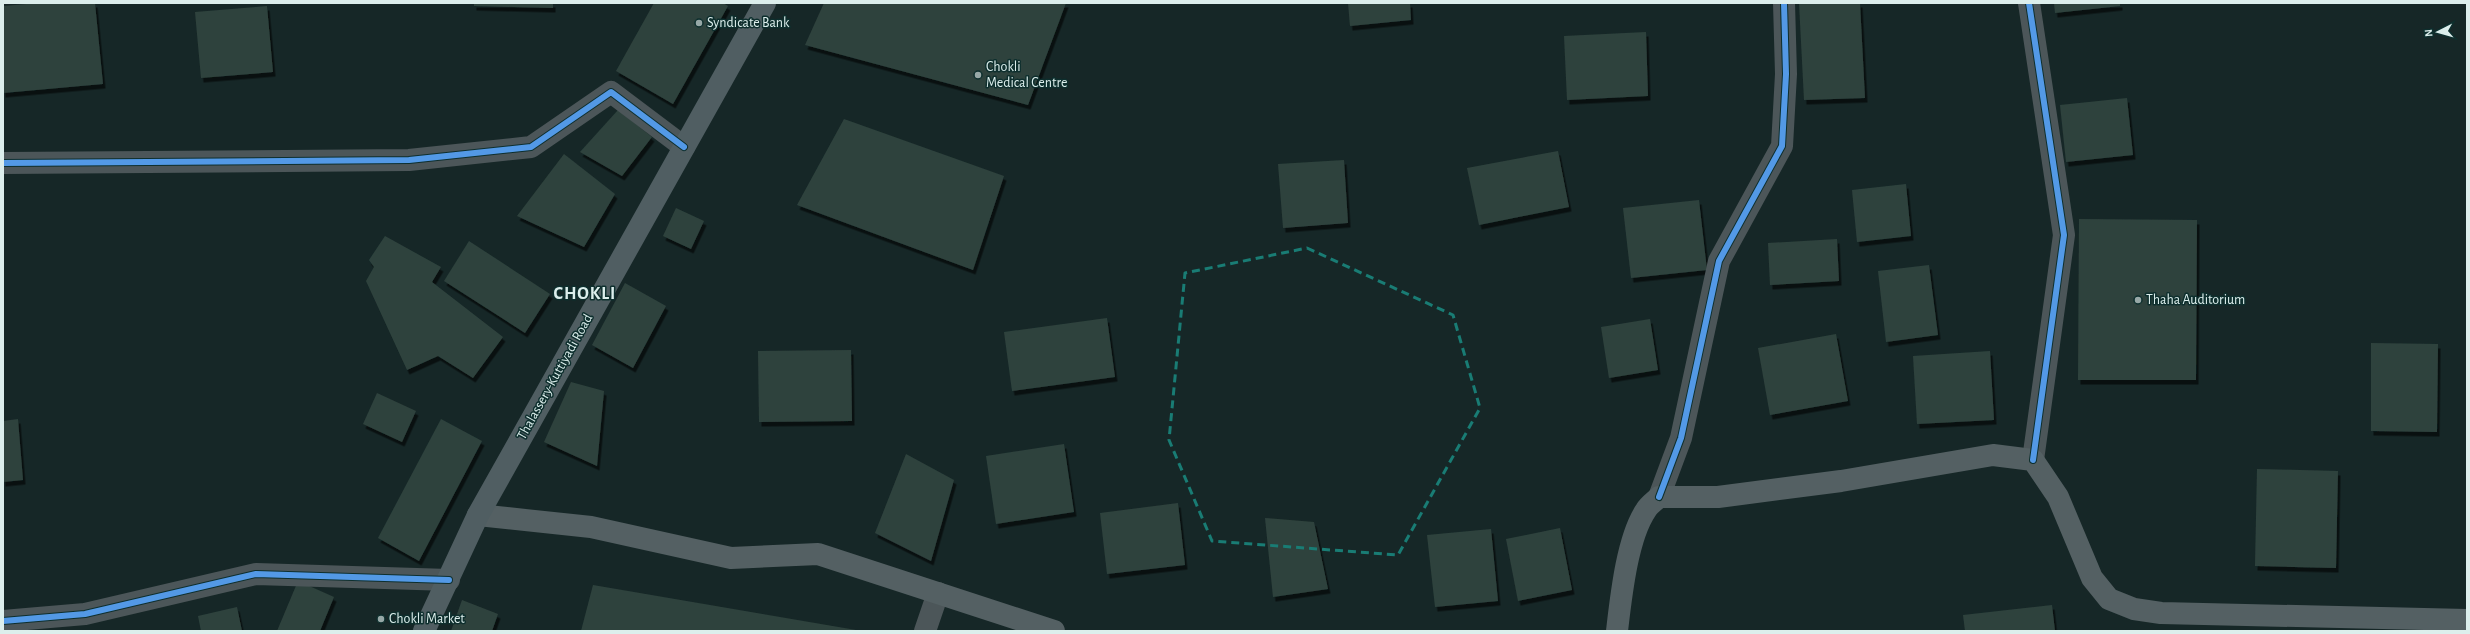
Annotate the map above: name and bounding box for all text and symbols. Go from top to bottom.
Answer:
north arrow [2418,12,2458,52]
place label: Syndicate Bank [707,16,790,30]
marker: Syndicate Bank [694,18,704,28]
text: N [2423,29,2434,37]
place label: Chokli Medical Centre [986,60,1067,90]
marker: Chokli Medical Centre [973,70,983,80]
district label: CHOKLI [554,285,616,303]
place label: Thaha Auditorium [2146,293,2245,307]
marker: Thaha Auditorium [2133,295,2143,305]
street label: Thalassery-Kuttiyadi Road [515,312,595,442]
place label: Chokli Market [389,612,465,626]
marker: Chokli Market [376,614,386,624]

